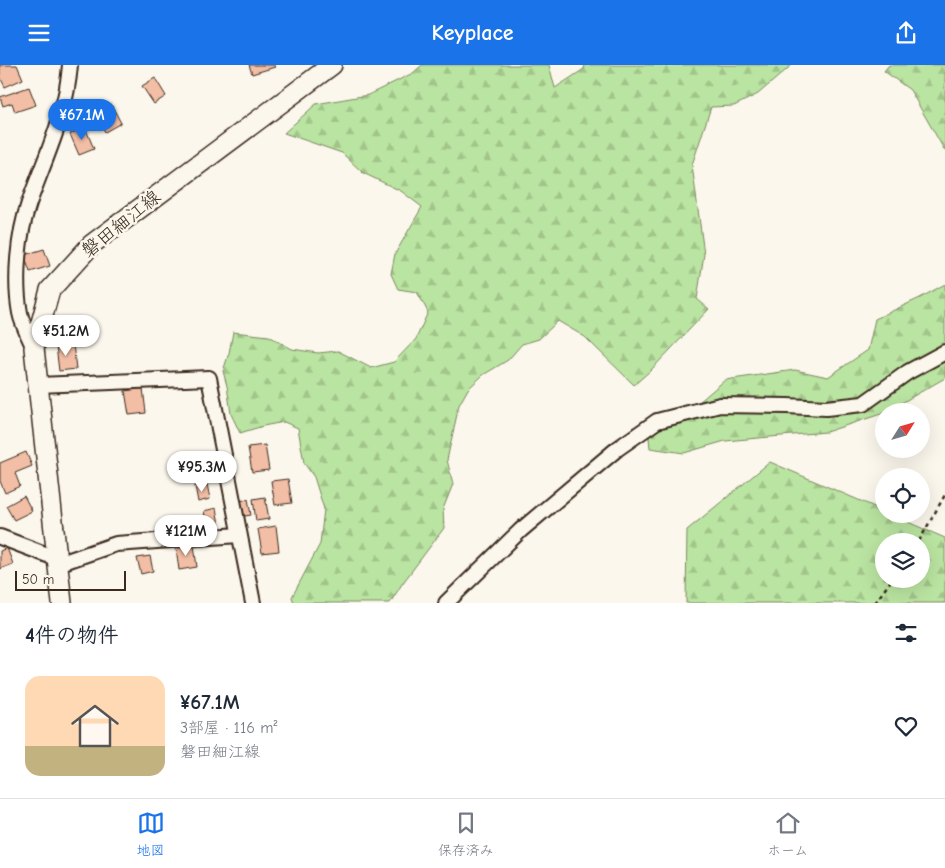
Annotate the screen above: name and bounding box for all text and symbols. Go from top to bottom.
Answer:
icon: menu [25,19,53,47]
icon: share [892,19,920,47]
text: Keyplace [431,20,514,46]
pin: ¥67.1M [41,99,123,141]
text: ¥67.1M [59,106,105,124]
street label: 磐田細江線 [77,186,165,262]
pin: ¥51.2M [25,315,107,357]
text: ¥51.2M [43,322,89,340]
north arrow [875,403,930,457]
map controls [875,403,930,588]
pin: ¥95.3M [161,451,243,493]
text: ¥95.3M [178,458,226,476]
button: locate [875,468,930,523]
pin: ¥121M [151,515,221,557]
text: ¥121M [165,522,207,540]
button: layers [875,533,930,588]
scale bar [15,568,126,591]
text: 50 m [22,571,54,588]
icon: filters [892,619,920,647]
text: 4件の物件 [25,623,119,647]
text: ¥67.1M [180,690,240,714]
icon: home [65,696,125,756]
icon: heart [892,712,920,740]
text: 3部屋 · 116 m² [180,719,278,737]
text: 磐田細江線 [180,743,260,761]
tab: 地図 [137,809,165,859]
tab: 保存済み [438,809,494,859]
tab: ホーム [767,809,808,859]

